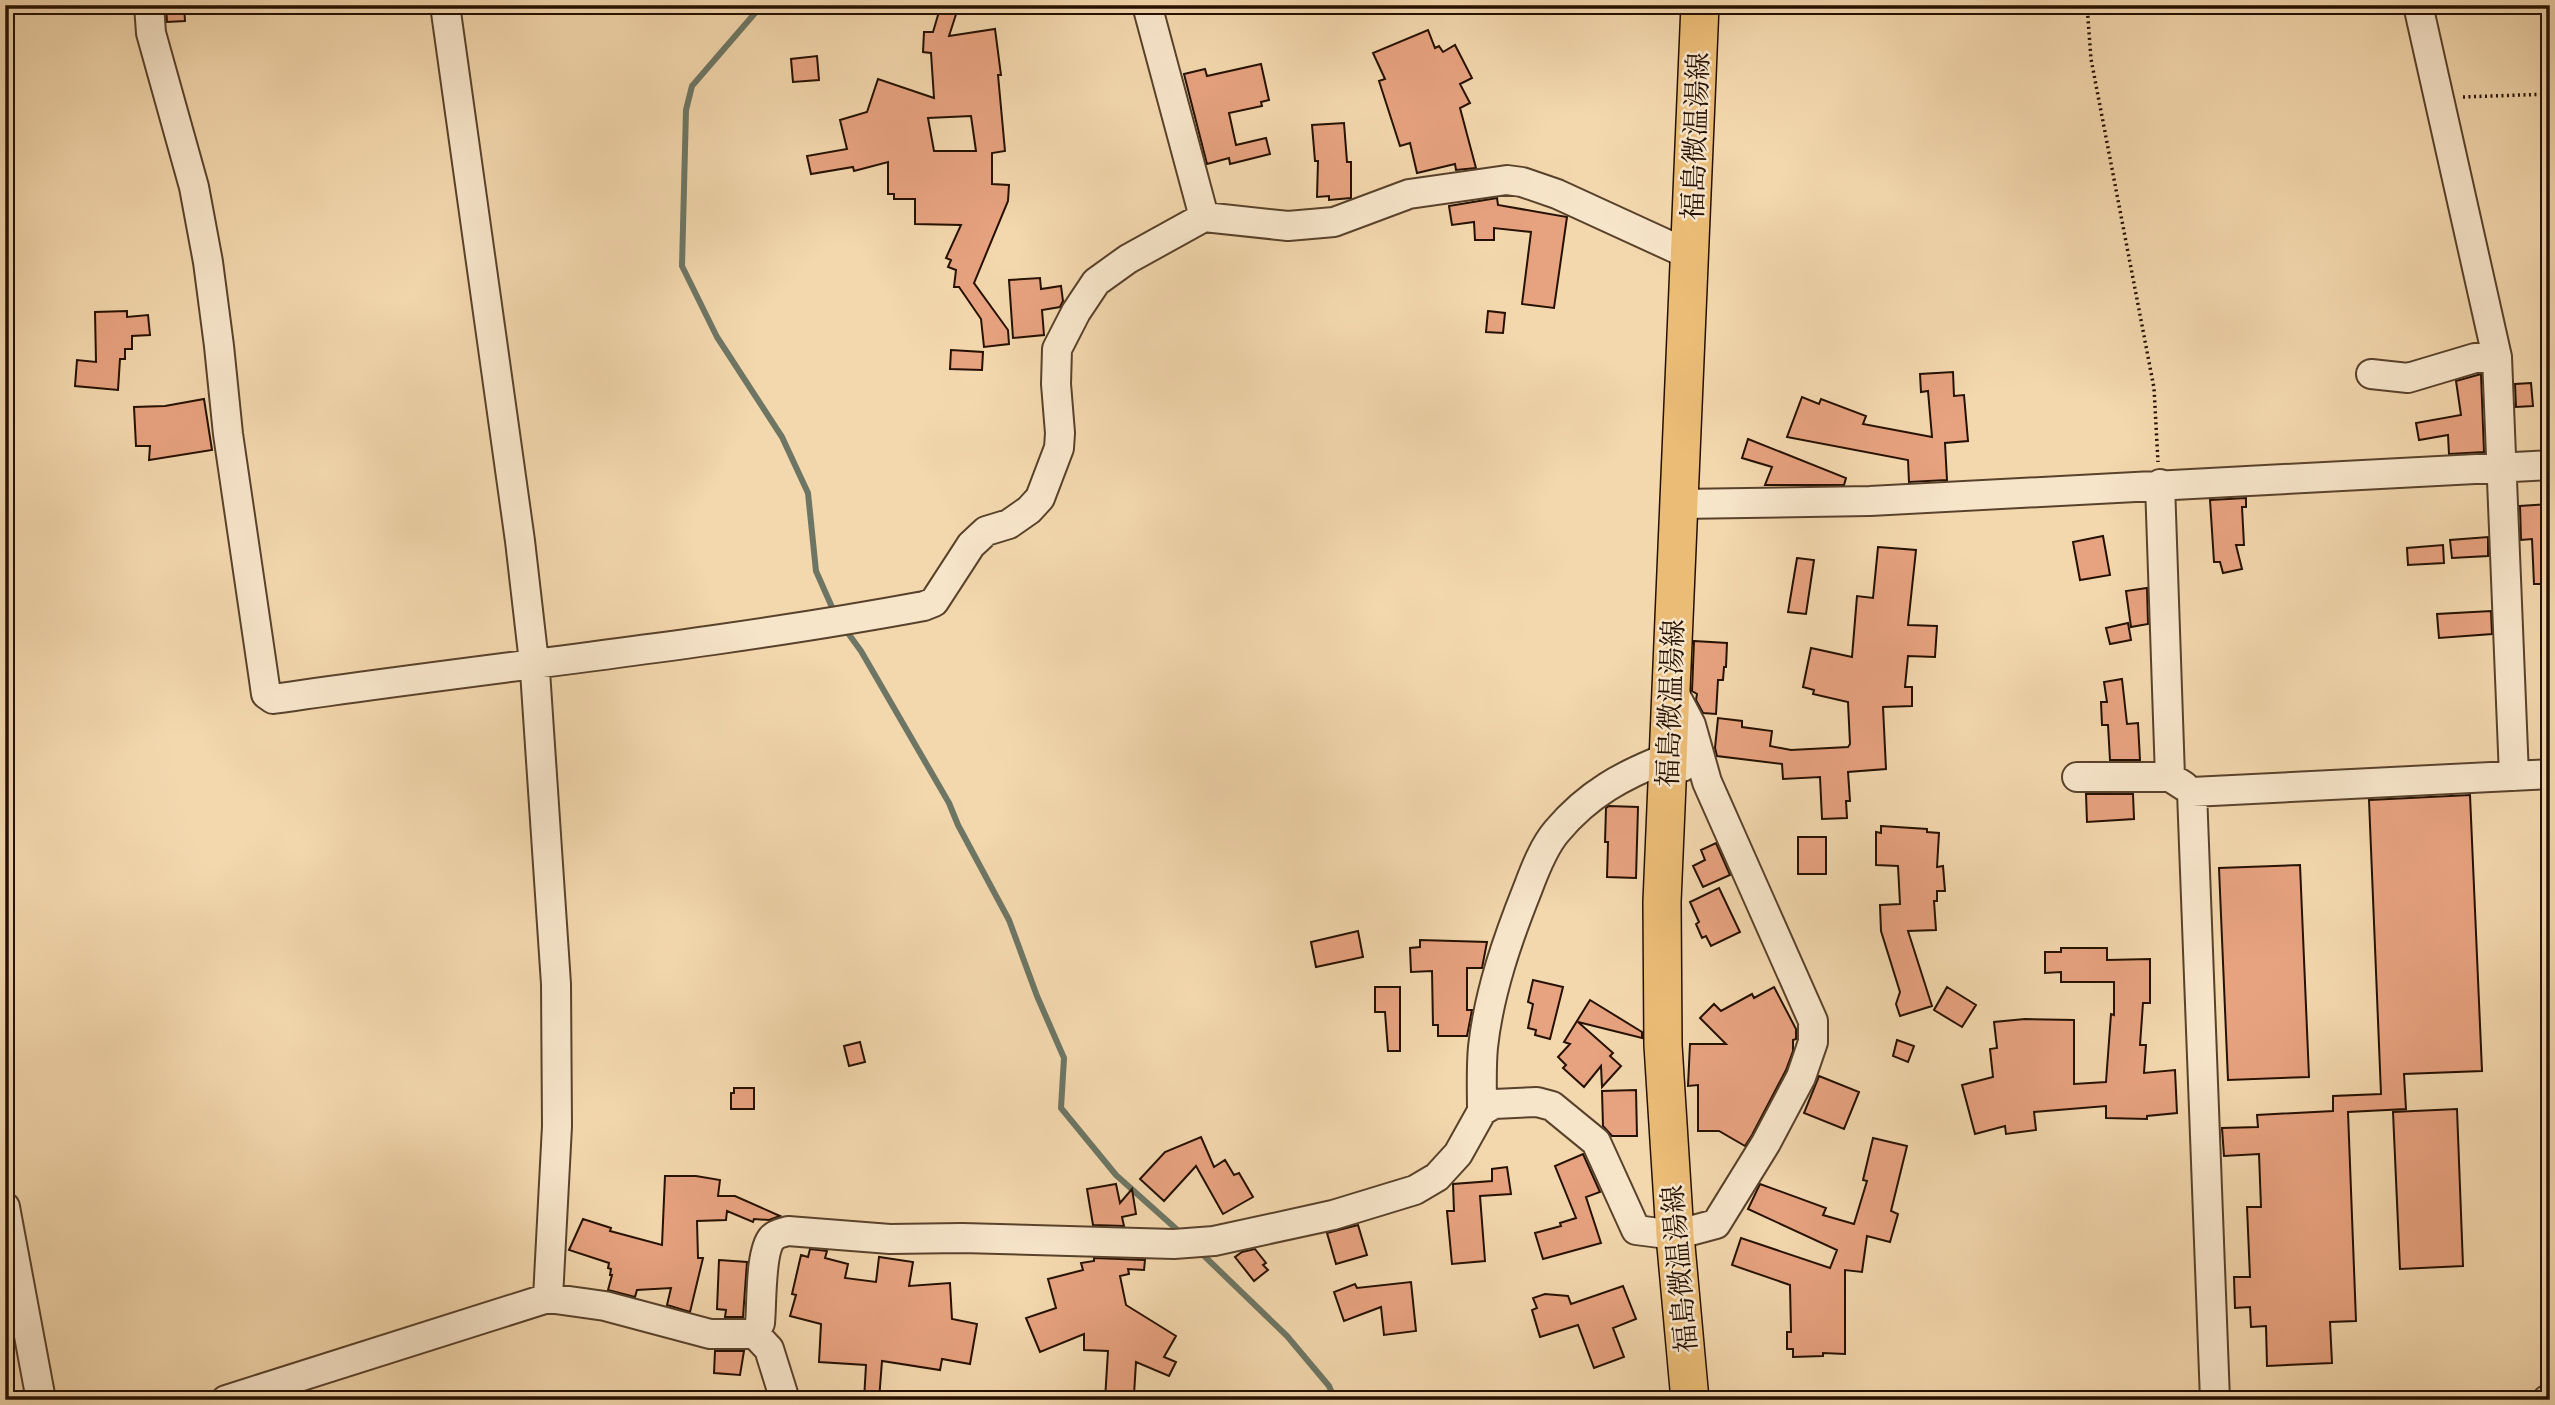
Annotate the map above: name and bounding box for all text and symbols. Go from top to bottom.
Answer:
street label: 福島微温湯線 [1677,52,1718,221]
street label: 福島微温湯線 [1652,619,1693,788]
street label: 福島微温湯線 [1657,1184,1706,1354]

